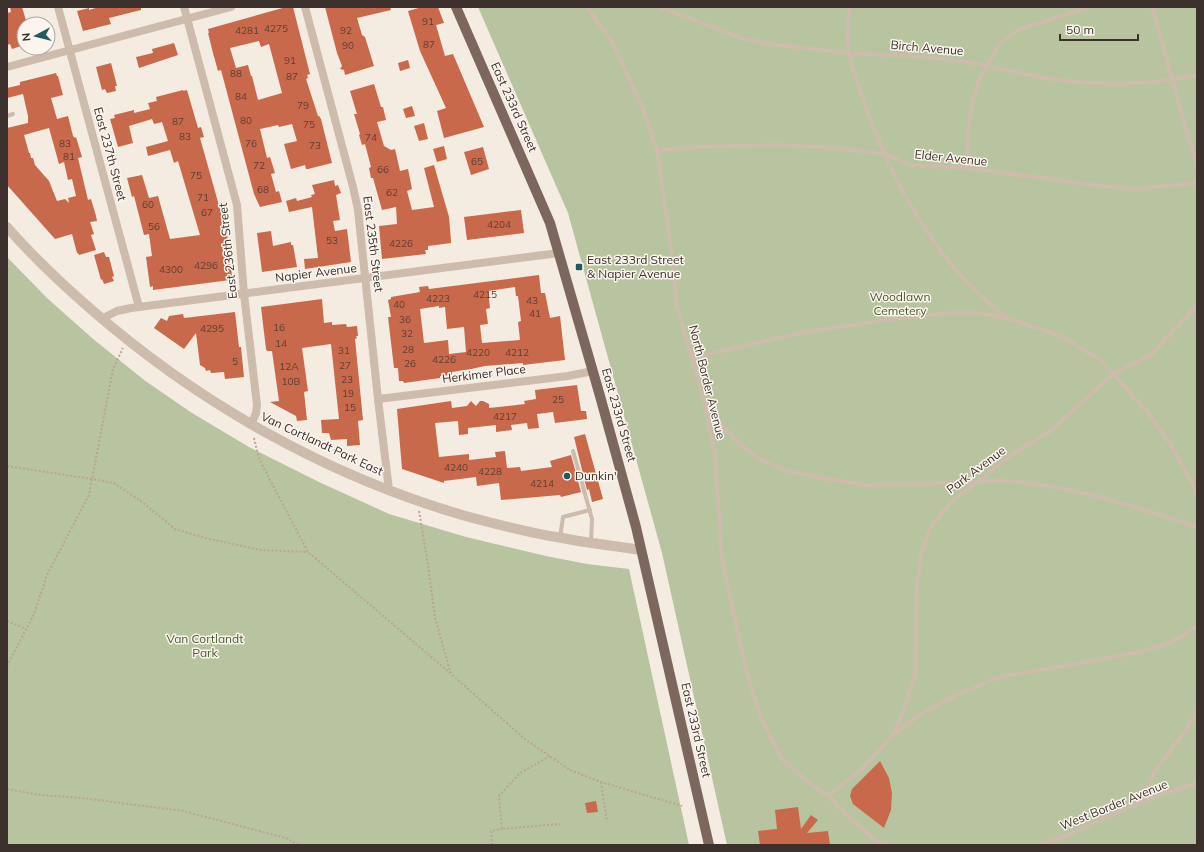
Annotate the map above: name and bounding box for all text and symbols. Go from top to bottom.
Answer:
house number: 91 [422,15,434,28]
north arrow [16,16,56,56]
scale bar [1060,16,1138,42]
house number: 4275 [264,22,288,35]
text: 50 m [1066,22,1094,37]
house number: 4281 [235,24,259,37]
house number: 92 [340,24,352,37]
text: N [19,32,34,42]
street label: Birch Avenue [890,37,964,58]
house number: 87 [423,38,435,51]
house number: 90 [342,39,354,52]
house number: 91 [284,54,296,67]
street label: East 233rd Street [488,60,541,154]
house number: 88 [230,67,242,80]
house number: 87 [286,70,298,83]
house number: 84 [235,90,247,103]
house number: 79 [297,99,309,112]
street label: East 237th Street [91,105,130,202]
house number: 80 [240,114,252,127]
house number: 87 [172,115,184,128]
house number: 75 [303,118,315,131]
house number: 83 [179,130,191,143]
house number: 74 [365,131,377,144]
house number: 83 [59,137,71,150]
house number: 76 [245,137,257,150]
house number: 73 [309,139,321,152]
street label: Elder Avenue [914,146,988,169]
house number: 81 [63,150,75,163]
house number: 65 [471,155,483,168]
house number: 72 [253,159,265,172]
house number: 66 [377,163,389,176]
house number: 75 [190,169,202,182]
house number: 68 [257,183,269,196]
house number: 62 [386,186,398,199]
house number: 71 [197,191,209,204]
street label: East 235th Street [360,195,387,293]
house number: 60 [142,198,154,211]
street label: East 236th Street [215,202,240,300]
house number: 67 [201,206,213,219]
house number: 4204 [487,218,511,231]
house number: 56 [148,220,160,233]
house number: 53 [326,234,338,247]
house number: 4226 [389,237,413,250]
place label: East 233rd Street & Napier Avenue [587,252,684,281]
house number: 4296 [194,259,218,272]
street label: Napier Avenue [274,260,358,285]
marker: East 233rd Street & Napier Avenue [574,262,584,272]
house number: 4300 [159,263,183,276]
house number: 4215 [473,288,497,301]
park label: Woodlawn Cemetery [870,289,931,318]
house number: 4223 [426,292,450,305]
house number: 43 [526,294,538,307]
house number: 40 [393,298,405,311]
house number: 41 [529,307,541,320]
house number: 36 [399,313,411,326]
house number: 16 [273,321,285,334]
house number: 4295 [200,322,224,335]
street label: North Border Avenue [686,323,729,441]
house number: 32 [401,327,413,340]
house number: 14 [275,337,287,350]
house number: 28 [402,343,414,356]
house number: 31 [338,344,350,357]
house number: 4220 [466,346,490,359]
house number: 4212 [505,346,529,359]
house number: 4226 [432,353,456,366]
house number: 5 [232,355,238,368]
house number: 26 [404,357,416,370]
house number: 27 [339,359,351,372]
house number: 12A [279,360,299,373]
street label: Herkimer Place [441,361,526,386]
street label: East 233rd Street [599,366,640,463]
house number: 23 [341,373,353,386]
house number: 10B [282,375,301,388]
house number: 19 [342,387,354,400]
house number: 25 [552,393,564,406]
house number: 15 [344,401,356,414]
street label: Van Cortlandt Park East [259,409,386,478]
house number: 4217 [493,410,517,423]
street label: Park Avenue [943,442,1008,497]
house number: 4240 [444,461,468,474]
house number: 4228 [478,465,502,478]
place label: Dunkin' [575,468,617,483]
marker: Dunkin' [562,471,572,481]
house number: 4214 [530,477,554,490]
park label: Van Cortlandt Park [166,631,244,660]
street label: East 233rd Street [678,681,715,779]
street label: West Border Avenue [1058,776,1170,833]

